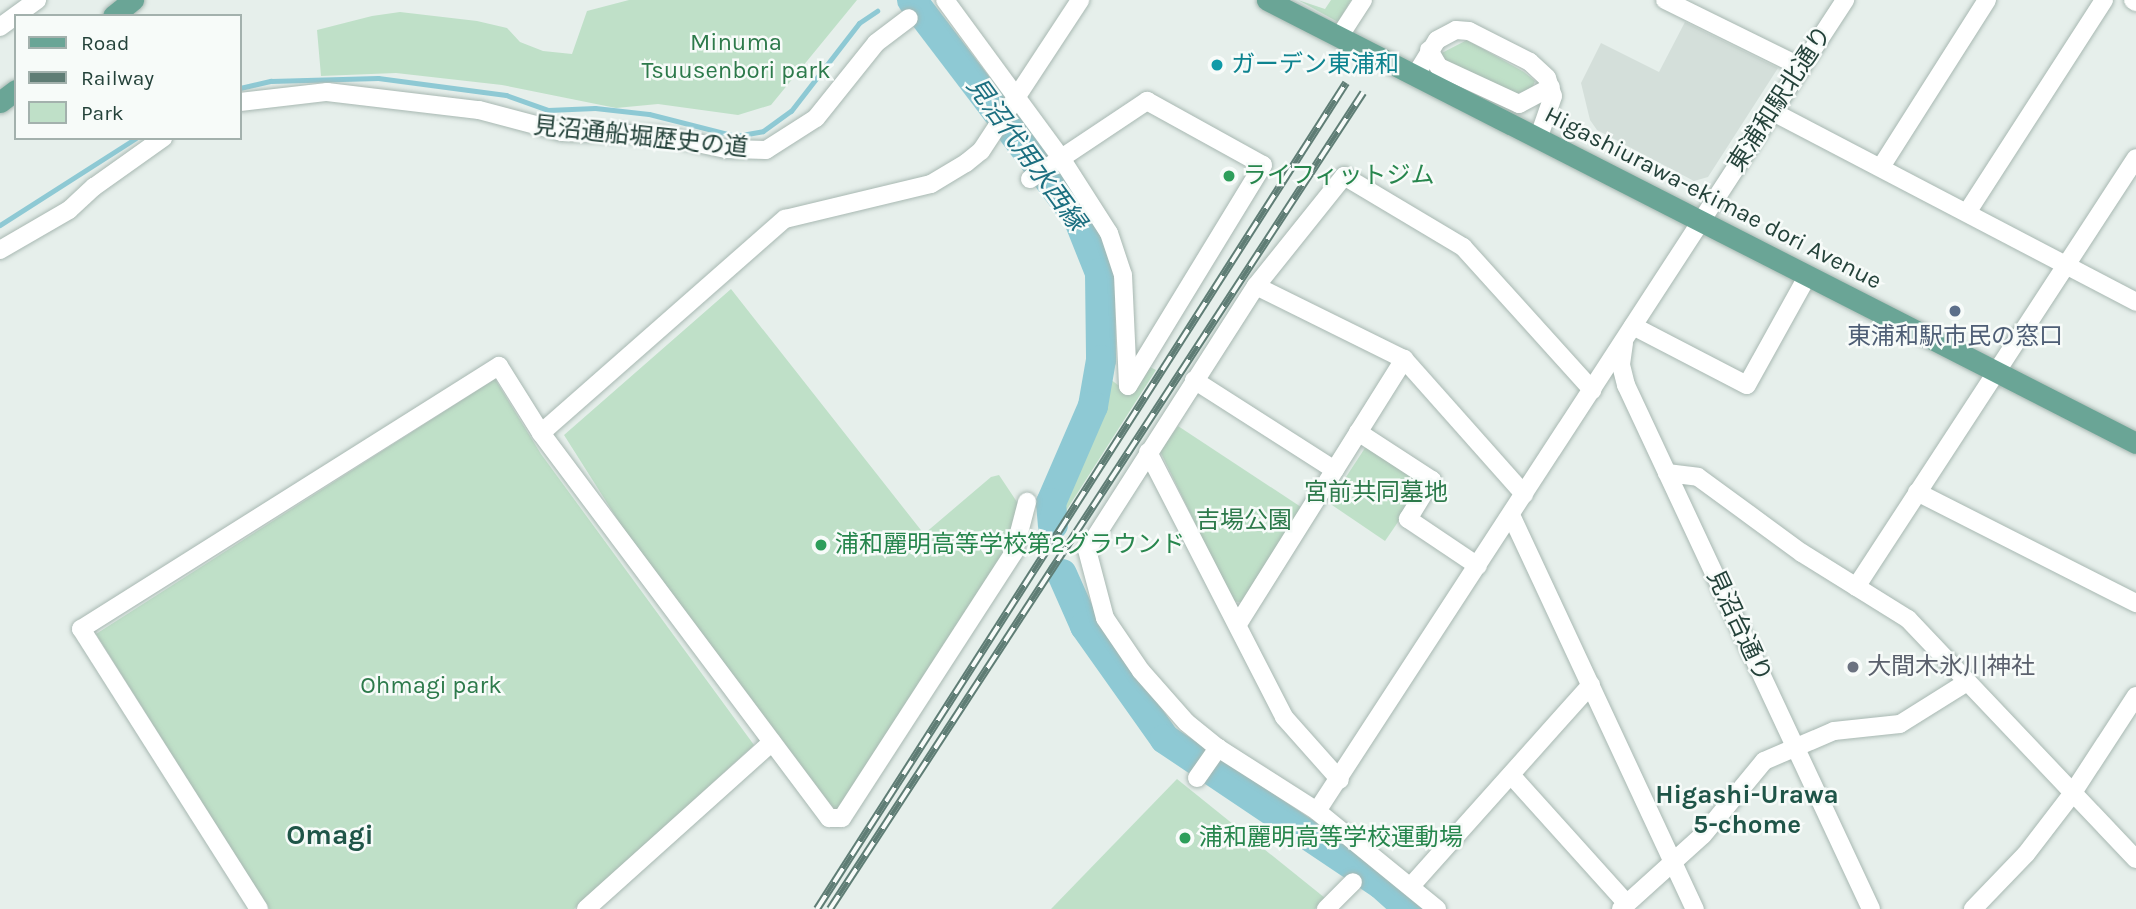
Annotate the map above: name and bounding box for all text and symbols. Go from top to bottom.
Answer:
legend [14,14,242,140]
street label: 東浦和駅北通り [1722,21,1838,177]
park label: Minuma Tsuusenbori park [641,29,831,85]
text: Road [81,31,129,55]
place label: ガーデン東浦和 [1231,51,1399,79]
marker: ガーデン東浦和 [1209,57,1225,73]
text: Railway [81,66,154,90]
water label: 見沼代用水西縁 [960,71,1092,237]
street label: Higashiurawa-ekimae dori Avenue [1540,100,1886,296]
text: Park [81,101,124,125]
street label: 見沼通船堀歴史の道 [532,111,750,163]
place label: ライフィットジム [1243,162,1435,190]
marker: ライフィットジム [1221,168,1237,184]
marker: 東浦和駅市民の窓口 [1947,303,1963,319]
place label: 東浦和駅市民の窓口 [1847,323,2063,351]
park label: 宮前共同墓地 [1304,479,1448,507]
park label: 吉場公園 [1196,507,1292,535]
place label: 浦和麗明高等学校第2グラウンド [835,531,1185,559]
marker: 浦和麗明高等学校第2グラウンド [813,537,829,553]
street label: 見沼台通り [1701,566,1777,686]
place label: 大間木氷川神社 [1867,653,2035,681]
marker: 大間木氷川神社 [1845,659,1861,675]
park label: Ohmagi park [360,672,502,700]
district label: Higashi-Urawa 5-chome [1655,779,1839,840]
district label: Omagi [286,818,374,852]
place label: 浦和麗明高等学校運動場 [1199,824,1463,852]
marker: 浦和麗明高等学校運動場 [1177,830,1193,846]

